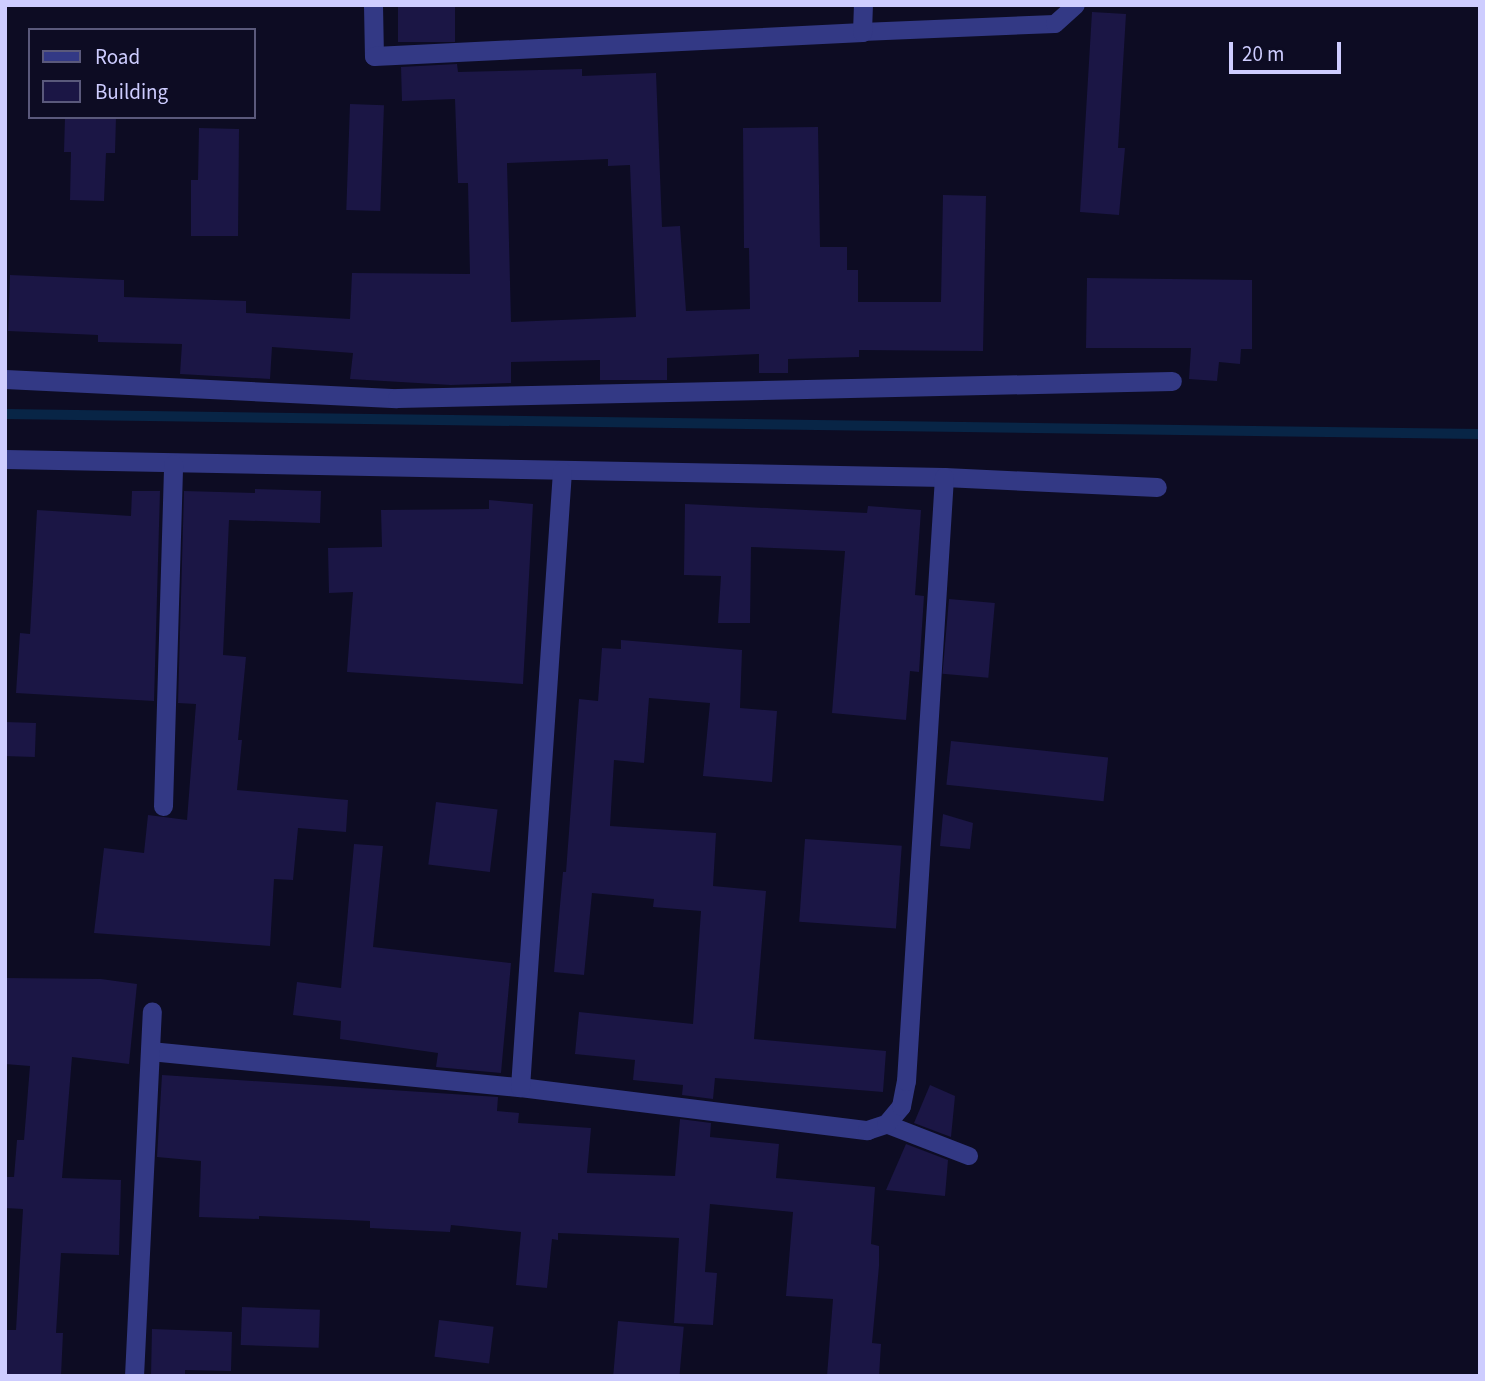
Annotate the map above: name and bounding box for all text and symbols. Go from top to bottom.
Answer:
legend [28,28,256,119]
scale bar [1233,28,1345,72]
text: 20 m [1242,39,1284,69]
text: Road [95,42,140,72]
text: Building [95,77,168,107]

